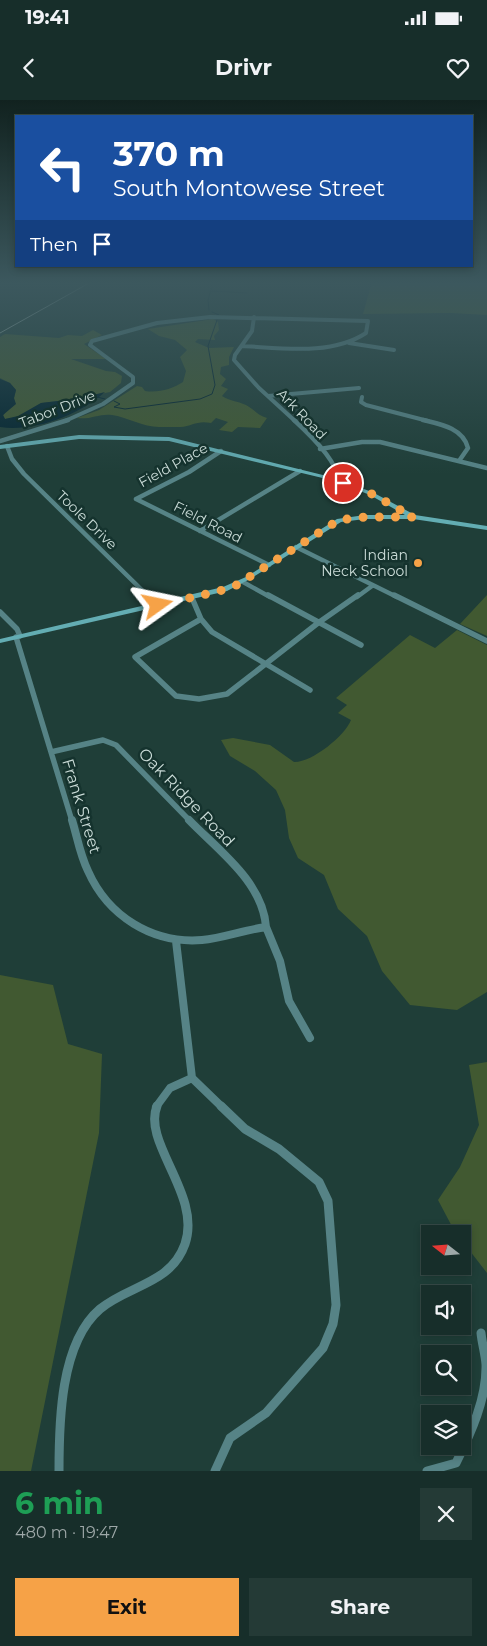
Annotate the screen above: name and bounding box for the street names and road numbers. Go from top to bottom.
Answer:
street label: Ark Road [273,385,331,443]
street label: Tabor Drive [16,386,98,432]
street label: Field Place [135,439,211,491]
street label: Toole Drive [53,487,121,553]
street label: Field Road [171,497,245,547]
street label: Oak Ridge Road [135,744,239,851]
street label: Frank Street [58,756,105,856]

